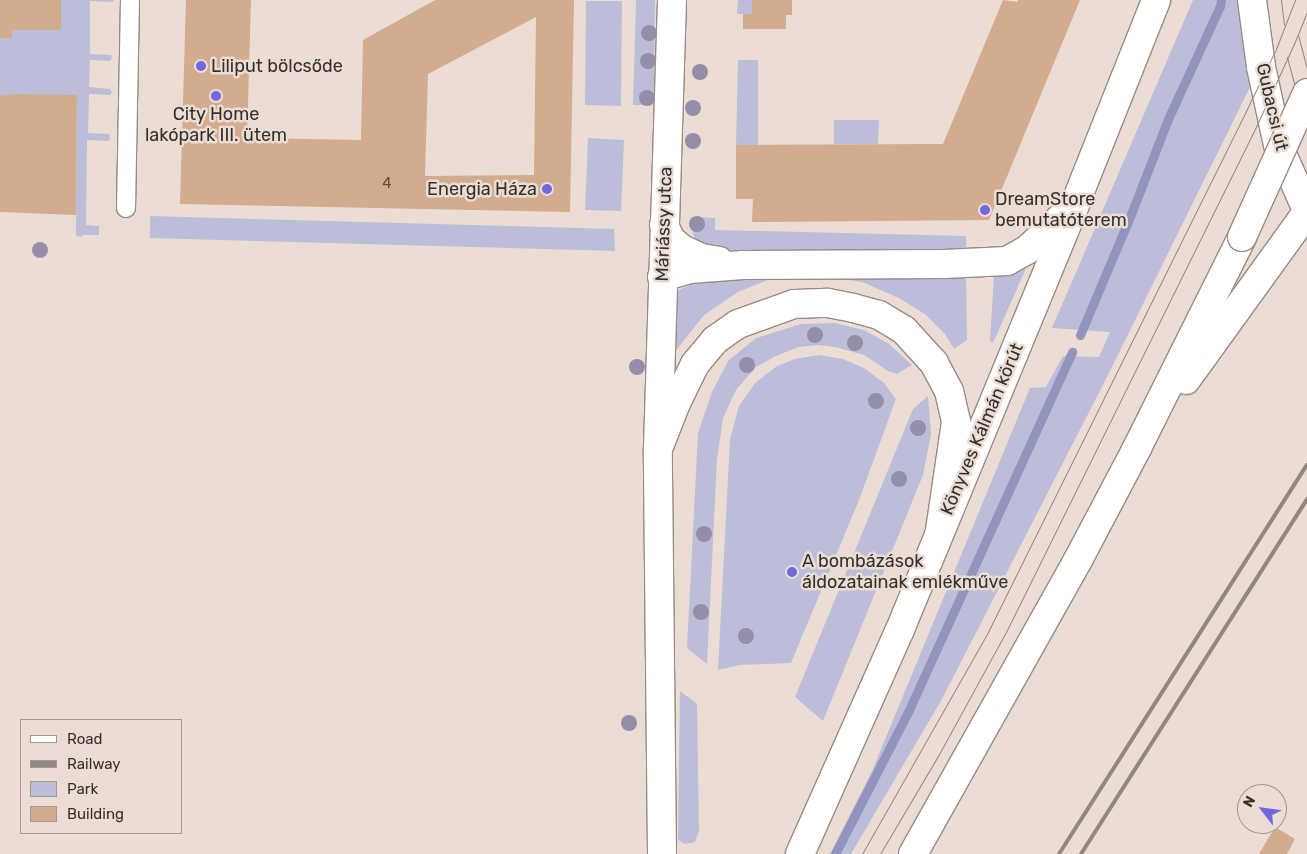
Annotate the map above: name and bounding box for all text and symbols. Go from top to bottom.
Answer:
place label: Liliput bölcsőde [211,55,343,77]
marker: Liliput bölcsőde [195,60,207,72]
street label: Gubacsi út [1251,61,1293,153]
marker: City Home lakópark III. ütem [210,90,222,102]
place label: City Home lakópark III. ütem [145,104,287,146]
street label: Máriássy utca [651,166,677,282]
house number: 4 [382,175,392,193]
place label: Energia Háza [427,178,537,200]
marker: Energia Háza [541,183,553,195]
place label: DreamStore bemutatóterem [995,189,1127,232]
marker: DreamStore bemutatóterem [979,204,991,216]
street label: Könyves Kálmán körút [936,340,1028,518]
place label: A bombázások áldozatainak emlékműve [802,551,1009,594]
marker: A bombázások áldozatainak emlékműve [786,566,798,578]
legend [20,719,182,834]
text: Road [67,730,103,748]
text: Railway [67,755,121,773]
text: Park [67,780,98,798]
north arrow [1237,784,1287,834]
text: N [1240,793,1259,810]
text: Building [67,805,124,823]

